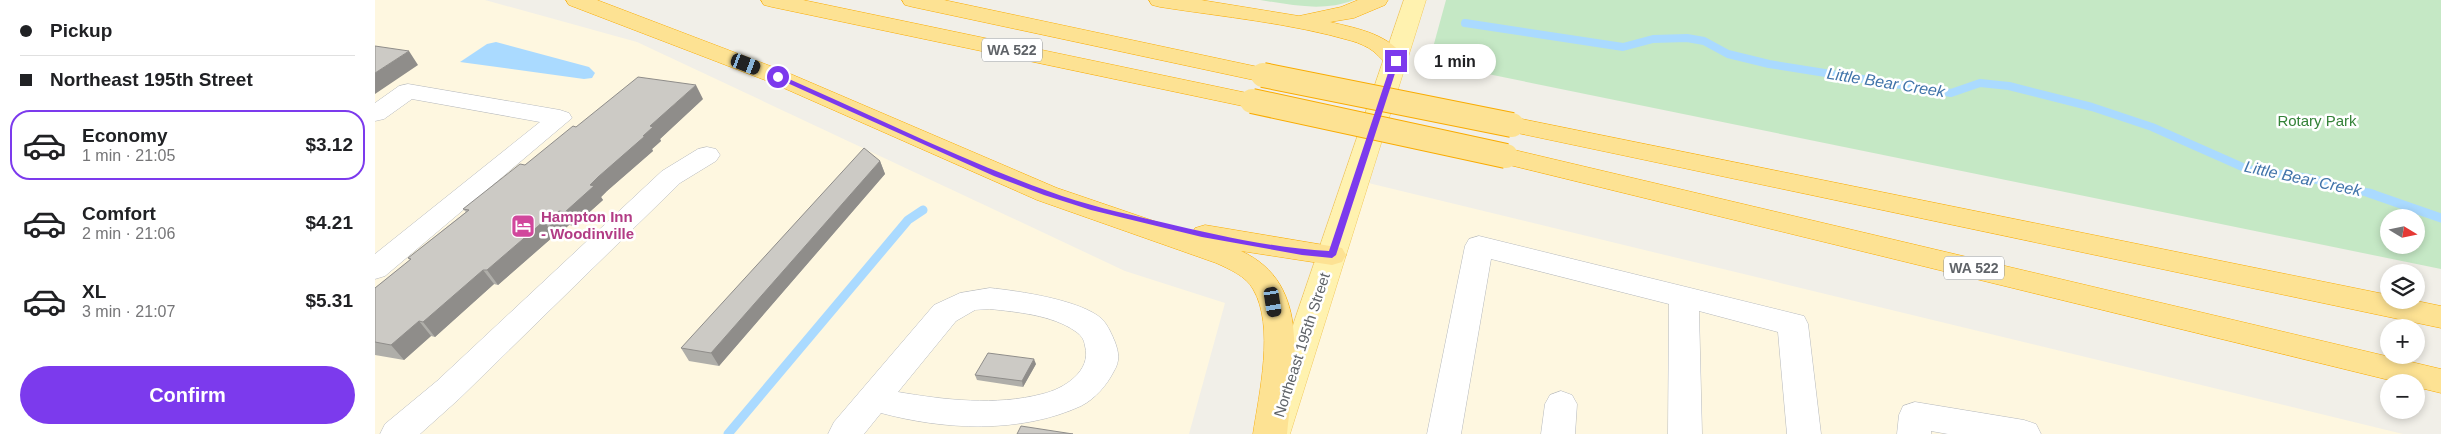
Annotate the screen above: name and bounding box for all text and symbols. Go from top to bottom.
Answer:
text: Pickup [50,20,112,41]
road number: WA 522 [982,38,1042,62]
callout: 1 min [1413,44,1496,78]
route end [1385,50,1407,72]
car [729,52,762,76]
text: 1 min [1434,53,1476,70]
water label: Little Bear Creek [1826,65,1947,100]
route start [767,66,789,88]
text: Northeast 195th Street [50,69,253,90]
park label: Rotary Park [2277,112,2357,129]
icon: car [22,123,67,168]
text: Economy [82,125,168,146]
text: $3.12 [305,134,353,155]
text: 1 min · 21:05 [82,147,175,164]
water label: Little Bear Creek [2243,158,2364,199]
icon: car [22,201,67,246]
text: Comfort [82,203,156,224]
place label: Hampton Inn - Woodinville [541,208,634,242]
north arrow [2380,209,2425,254]
map controls [2380,209,2425,419]
text: $4.21 [305,212,353,233]
hotel icon: Hampton Inn - Woodinville [510,213,536,239]
text: 2 min · 21:06 [82,225,175,242]
road number: WA 522 [1944,256,2004,280]
button: layers [2380,264,2425,309]
street label: Northeast 195th Street [1270,270,1333,419]
icon: car [22,279,67,324]
text: XL [82,281,106,302]
car [1263,286,1282,318]
text: $5.31 [305,290,353,311]
text: 3 min · 21:07 [82,303,175,320]
button: + [2380,319,2425,364]
button: Confirm [20,366,355,424]
button: − [2380,374,2425,419]

